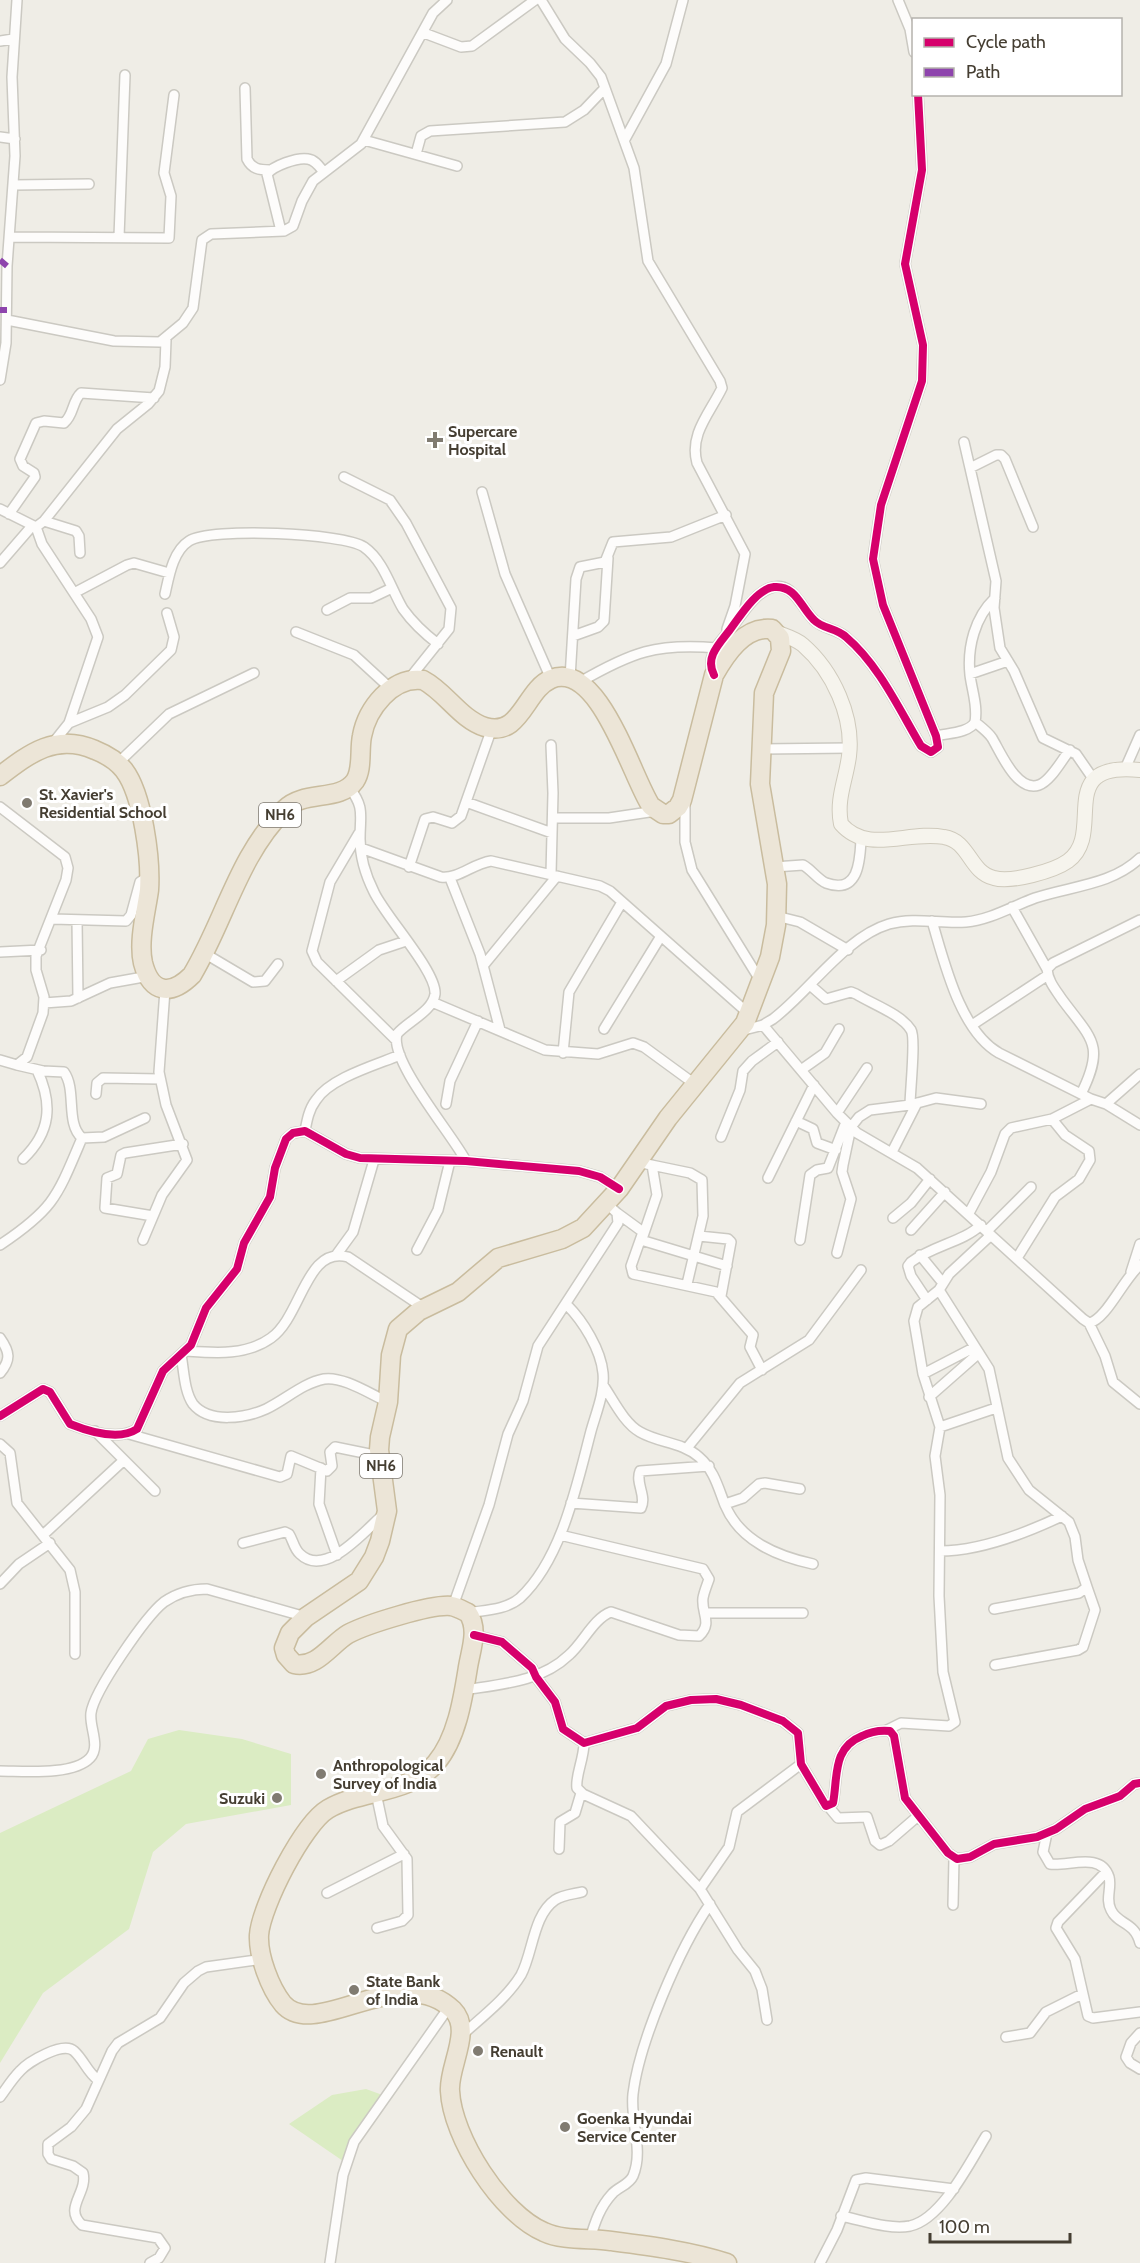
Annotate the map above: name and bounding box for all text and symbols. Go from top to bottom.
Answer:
legend [912,18,1122,96]
text: Cycle path [966,31,1046,53]
text: Path [966,61,1000,83]
place label: Supercare Hospital [448,422,517,459]
marker: Supercare Hospital [426,431,444,449]
place label: St. Xavier's Residential School [39,785,167,822]
marker: St. Xavier's Residential School [20,796,34,810]
road number: NH6 [259,803,301,827]
road number: NH6 [360,1454,402,1478]
place label: Anthropological Survey of India [333,1756,444,1793]
marker: Anthropological Survey of India [314,1767,328,1781]
place label: Suzuki [219,1789,265,1808]
marker: Suzuki [270,1791,284,1805]
place label: State Bank of India [366,1972,441,2009]
marker: State Bank of India [347,1983,361,1997]
place label: Renault [490,2042,544,2061]
marker: Renault [471,2044,485,2058]
place label: Goenka Hyundai Service Center [577,2109,692,2146]
marker: Goenka Hyundai Service Center [558,2120,572,2134]
scale bar [930,2206,1070,2244]
text: 100 m [939,2216,990,2238]

